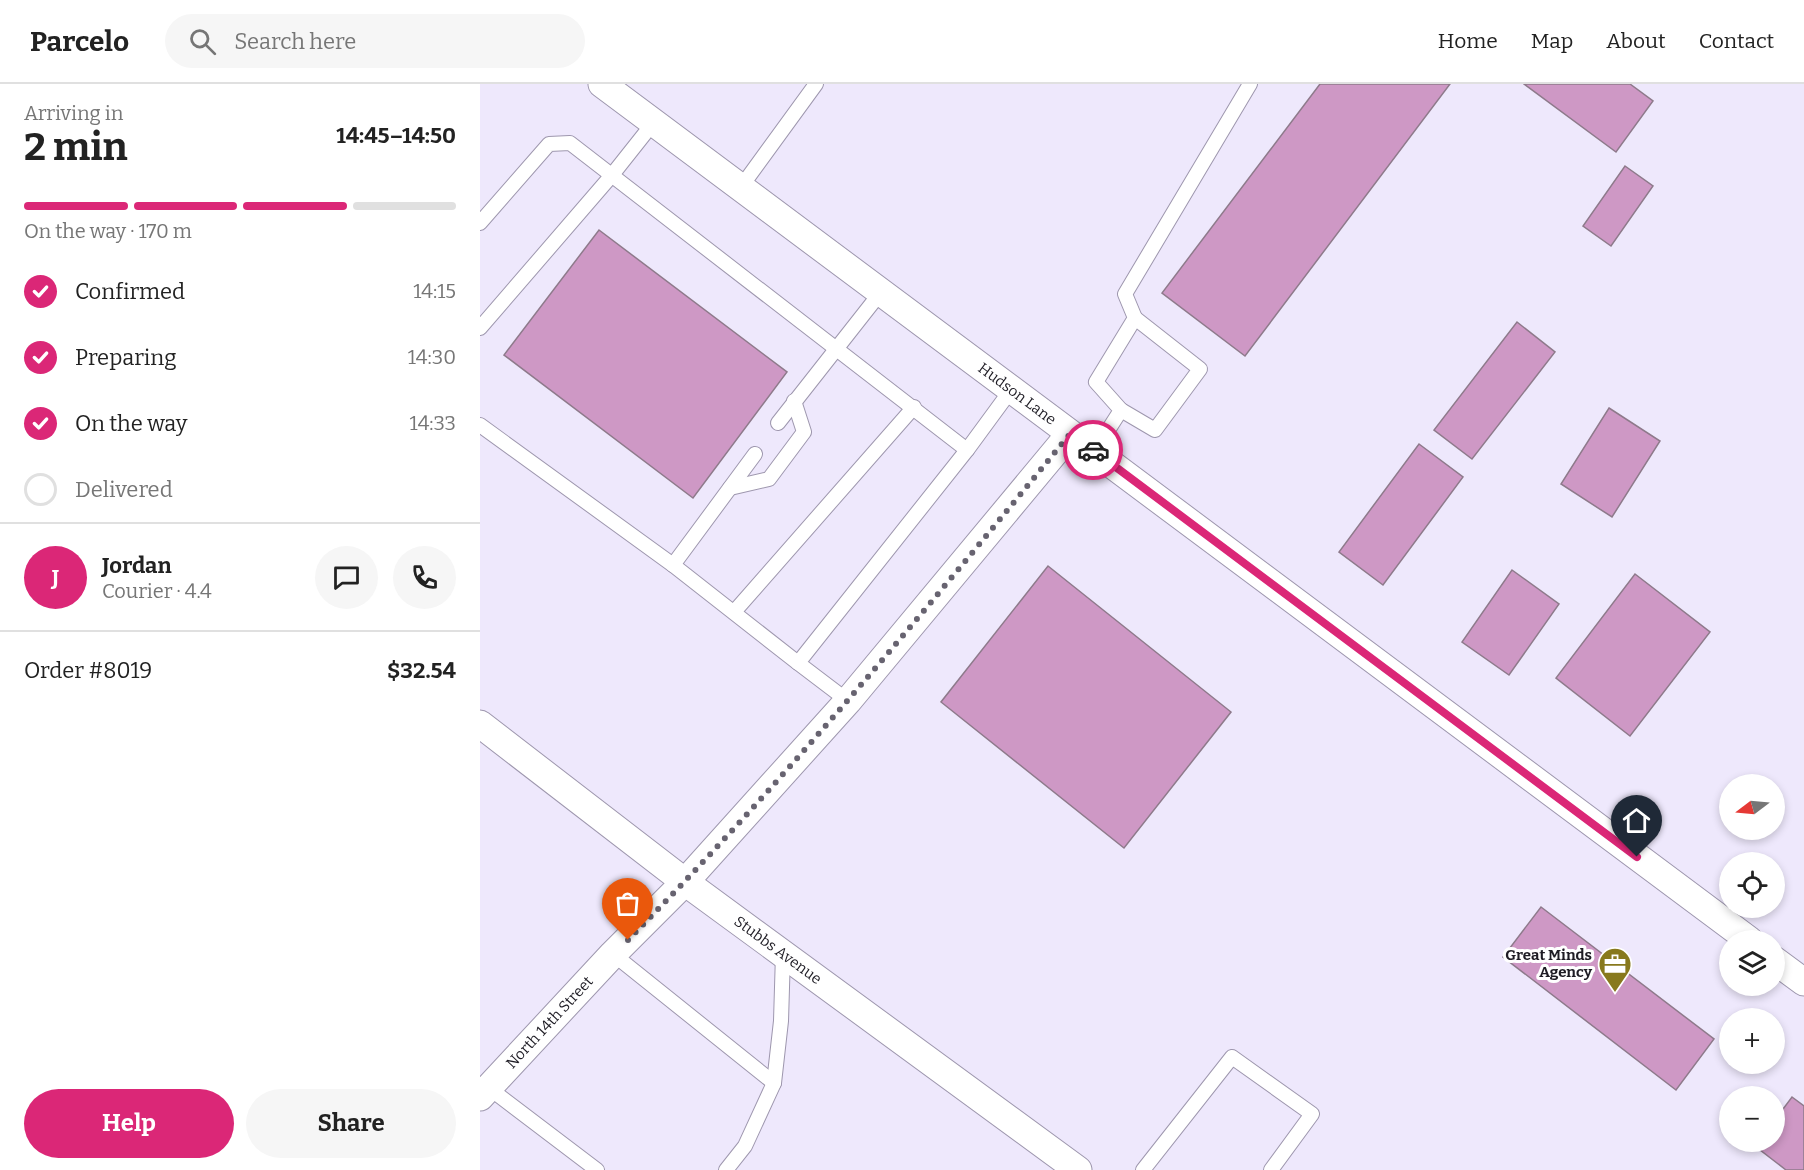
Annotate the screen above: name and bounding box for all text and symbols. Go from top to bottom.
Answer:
search box [165,14,585,68]
text: Parcelo [30,25,129,58]
icon: search [186,25,219,58]
text: Search here [234,28,356,55]
text: Home [1438,28,1498,54]
text: Map [1531,28,1573,54]
text: About [1606,28,1666,54]
text: Contact [1699,28,1774,54]
text: Arriving in [24,101,123,125]
text: 14:45–14:50 [336,122,456,149]
text: 2 min [24,124,128,170]
text: On the way · 170 m [24,219,192,243]
icon: check [24,275,57,308]
text: Confirmed [75,278,185,305]
text: 14:15 [413,279,456,303]
icon: check [24,341,57,374]
text: Preparing [75,344,177,371]
text: 14:30 [408,345,456,369]
street label: Hudson Lane [975,359,1060,429]
icon: check [24,407,57,440]
text: On the way [75,410,187,437]
text: 14:33 [410,411,456,435]
courier [1063,420,1123,480]
icon: car [1077,434,1110,467]
text: Delivered [75,476,173,503]
button: chat [315,546,378,609]
button: phone [393,546,456,609]
text: Jordan [102,552,172,579]
text: J [52,564,59,591]
text: Courier · 4.4 [102,579,212,603]
text: Order #8019 [24,657,152,684]
text: $32.54 [387,657,456,684]
north arrow [1719,774,1785,840]
map controls [1719,774,1785,1152]
pin [1611,795,1662,857]
icon: home [1620,804,1653,837]
button: locate [1719,852,1785,918]
pin [602,878,653,940]
icon: bag [611,887,644,920]
street label: Stubbs Avenue [731,912,825,988]
button: layers [1719,930,1785,996]
place label: Great Minds Agency [1505,946,1593,981]
office icon: Great Minds Agency [1597,946,1633,993]
street label: North 14th Street [502,972,597,1072]
button: + [1719,1008,1785,1074]
button: − [1719,1086,1785,1152]
button: Help [24,1089,234,1158]
button: Share [246,1089,456,1158]

